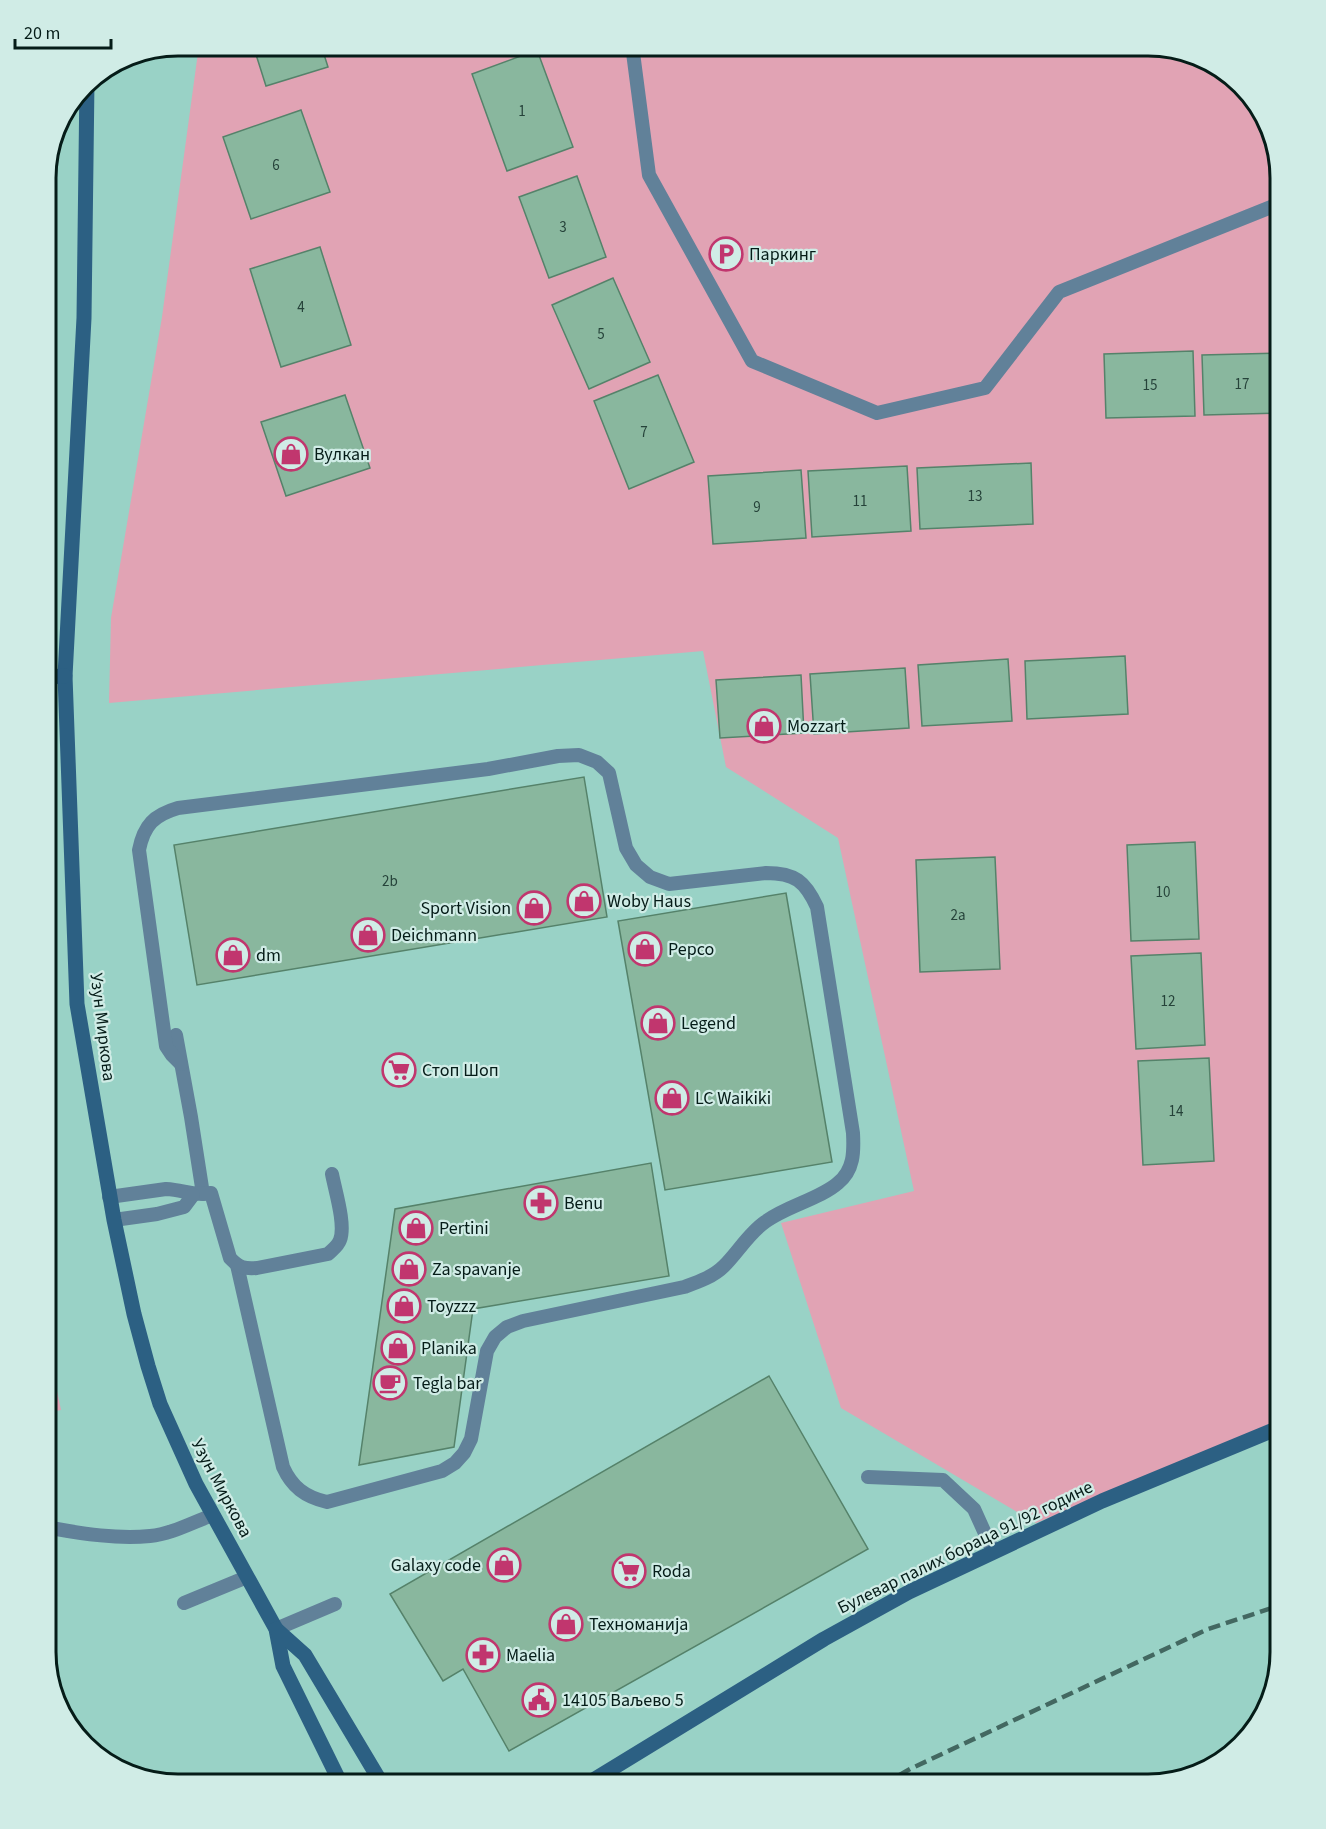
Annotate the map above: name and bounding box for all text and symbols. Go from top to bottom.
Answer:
scale bar [15,12,111,50]
text: 20 m [24,21,60,46]
house number: 1 [518,101,526,122]
house number: 6 [272,155,280,176]
house number: 3 [559,217,567,238]
parking icon: Паркинг [708,236,744,272]
place label: Паркинг [749,242,816,267]
house number: 4 [297,297,305,318]
house number: 5 [597,324,605,345]
house number: 17 [1235,374,1249,395]
house number: 15 [1143,375,1157,396]
house number: 7 [640,422,648,443]
shop icon: Вулкан [273,436,309,472]
place label: Вулкан [314,442,370,467]
house number: 13 [968,486,982,507]
house number: 11 [853,491,867,512]
house number: 9 [753,497,761,518]
shop icon: Mozzart [746,708,782,744]
place label: Mozzart [787,714,846,739]
house number: 2b [382,871,398,892]
house number: 10 [1156,882,1170,903]
shop icon: Woby Haus [566,883,602,919]
place label: Woby Haus [607,889,691,914]
shop icon: Sport Vision [516,890,552,926]
place label: Sport Vision [420,896,511,921]
house number: 2a [950,905,966,926]
shop icon: Deichmann [350,917,386,953]
place label: Deichmann [391,923,477,948]
shop icon: Pepco [627,931,663,967]
shop icon: dm [215,937,251,973]
place label: Pepco [668,937,714,962]
place label: dm [256,943,281,968]
street label: Узун Миркова [83,972,122,1083]
house number: 12 [1161,991,1175,1012]
shop icon: Legend [640,1005,676,1041]
place label: Legend [681,1011,736,1036]
supermarket icon: Стоп Шоп [381,1052,417,1088]
place label: Стоп Шоп [422,1058,499,1083]
shop icon: LC Waikiki [654,1080,690,1116]
place label: LC Waikiki [695,1086,771,1111]
house number: 14 [1169,1101,1184,1122]
pharmacy icon: Benu [523,1185,559,1221]
place label: Benu [564,1191,603,1216]
shop icon: Pertini [398,1210,434,1246]
place label: Pertini [439,1216,489,1241]
shop icon: Za spavanje [391,1251,427,1287]
place label: Za spavanje [432,1257,521,1282]
shop icon: Toyzzz [386,1288,422,1324]
place label: Toyzzz [427,1294,476,1319]
shop icon: Planika [380,1330,416,1366]
place label: Planika [421,1336,477,1361]
cafe icon: Tegla bar [372,1365,408,1401]
place label: Tegla bar [413,1371,482,1396]
street label: Узун Миркова [185,1434,258,1542]
street label: Булевар палих бораца 91/92 године [833,1475,1097,1620]
shop icon: Galaxy code [486,1547,522,1583]
place label: Galaxy code [391,1553,481,1578]
supermarket icon: Roda [611,1553,647,1589]
place label: Roda [652,1559,691,1584]
shop icon: Техноманија [548,1606,584,1642]
place label: Техноманија [589,1612,688,1637]
pharmacy icon: Maelia [465,1637,501,1673]
place label: Maelia [506,1643,555,1668]
public building icon: 14105 Ваљево 5 [521,1682,557,1718]
place label: 14105 Ваљево 5 [562,1688,684,1713]

